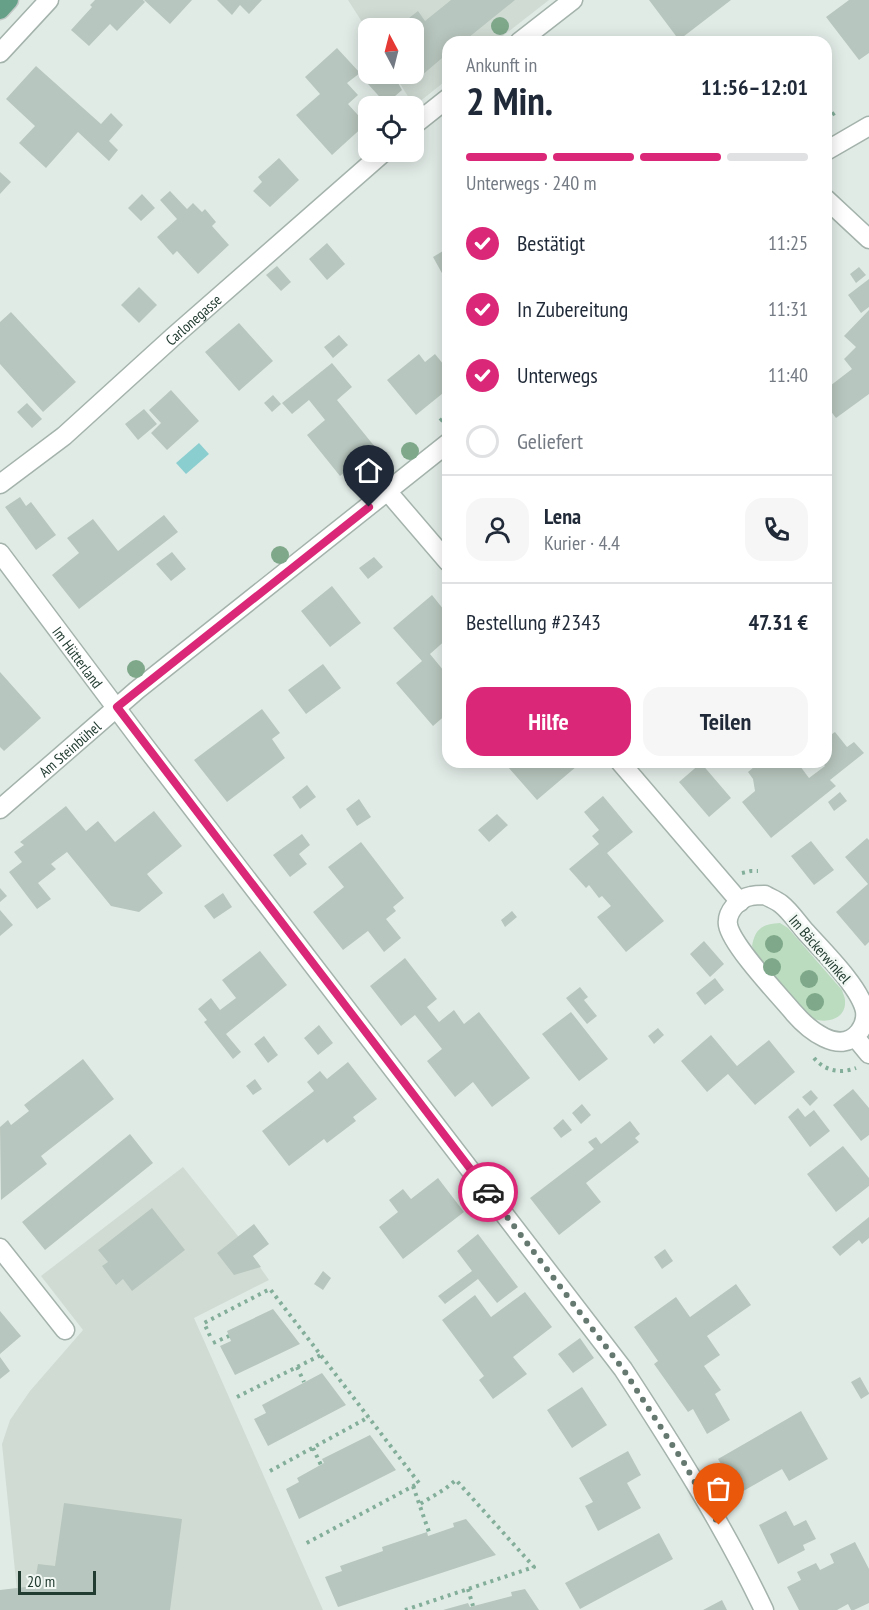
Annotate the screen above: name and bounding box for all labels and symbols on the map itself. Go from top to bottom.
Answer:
north arrow [358,18,424,84]
street label: Carlonegasse [161,290,225,349]
pin [343,445,394,507]
street label: Im Hütterland [49,622,107,692]
street label: Am Steinbühel [35,716,105,781]
street label: Im Bäckerwinkel [785,911,855,988]
courier [458,1162,518,1222]
pin [693,1463,744,1525]
scale bar [18,1568,96,1596]

